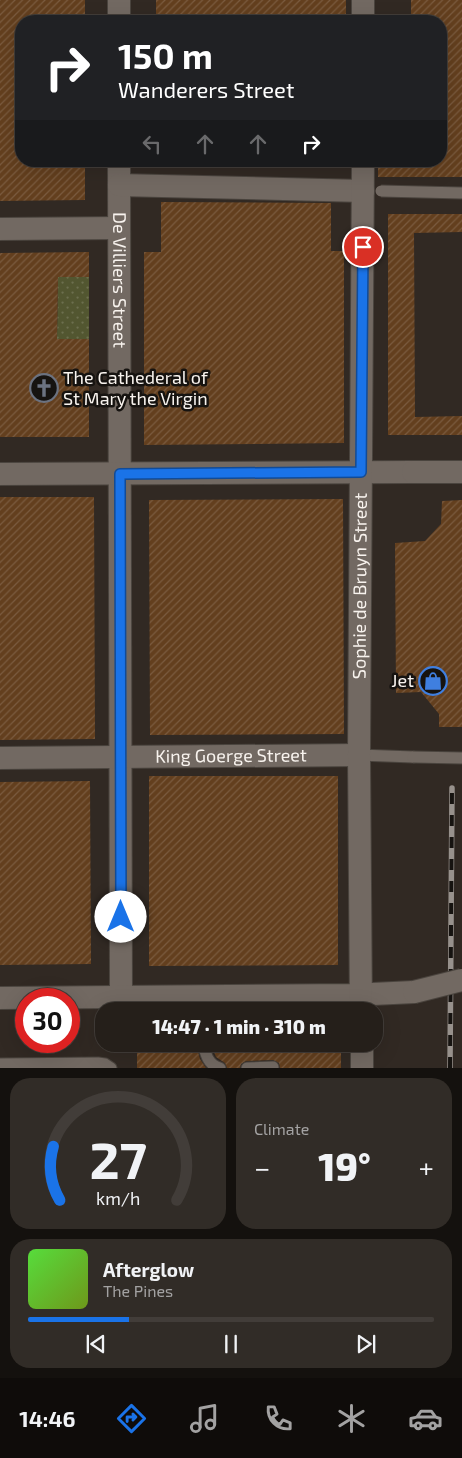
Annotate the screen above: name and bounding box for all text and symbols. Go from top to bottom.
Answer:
text: 150 m [118,34,213,76]
icon: right [35,35,100,100]
text: Wanderers Street [118,76,294,102]
icon: left [138,130,166,158]
icon: ahead [191,130,219,158]
icon: ahead [244,130,272,158]
icon: right [297,130,325,158]
street label: De Villiers Street [109,212,131,348]
pin [342,226,384,268]
icon: arrive [349,233,377,261]
place label: The Cathederal of St Mary the Virgin [63,366,209,409]
church icon: The Cathederal of St Mary the Virgin [29,373,59,403]
street label: Sophie de Bruyn Street [348,493,371,679]
shop icon: Jet [418,666,448,696]
place label: Jet [391,669,414,691]
street label: King Goerge Street [155,743,307,767]
position arrow [94,890,146,942]
speed limit sign: 30 [15,988,80,1053]
text: 14:47 · 1 min · 310 m [152,1015,326,1038]
text: Climate [254,1119,309,1138]
text: 27 [89,1127,147,1189]
text: 19° [318,1143,371,1189]
text: − [254,1150,270,1184]
text: + [419,1150,434,1184]
text: km/h [96,1187,140,1209]
text: Afterglow [103,1258,194,1281]
text: The Pines [103,1281,173,1300]
icon: previous [82,1330,110,1358]
icon: pause [217,1330,245,1358]
icon: next [352,1330,380,1358]
icon: directions [114,1401,149,1436]
icon: music [187,1401,222,1436]
icon: phone [261,1401,296,1436]
icon: climate [334,1401,369,1436]
icon: car [408,1401,443,1436]
text: 14:46 [19,1405,75,1431]

